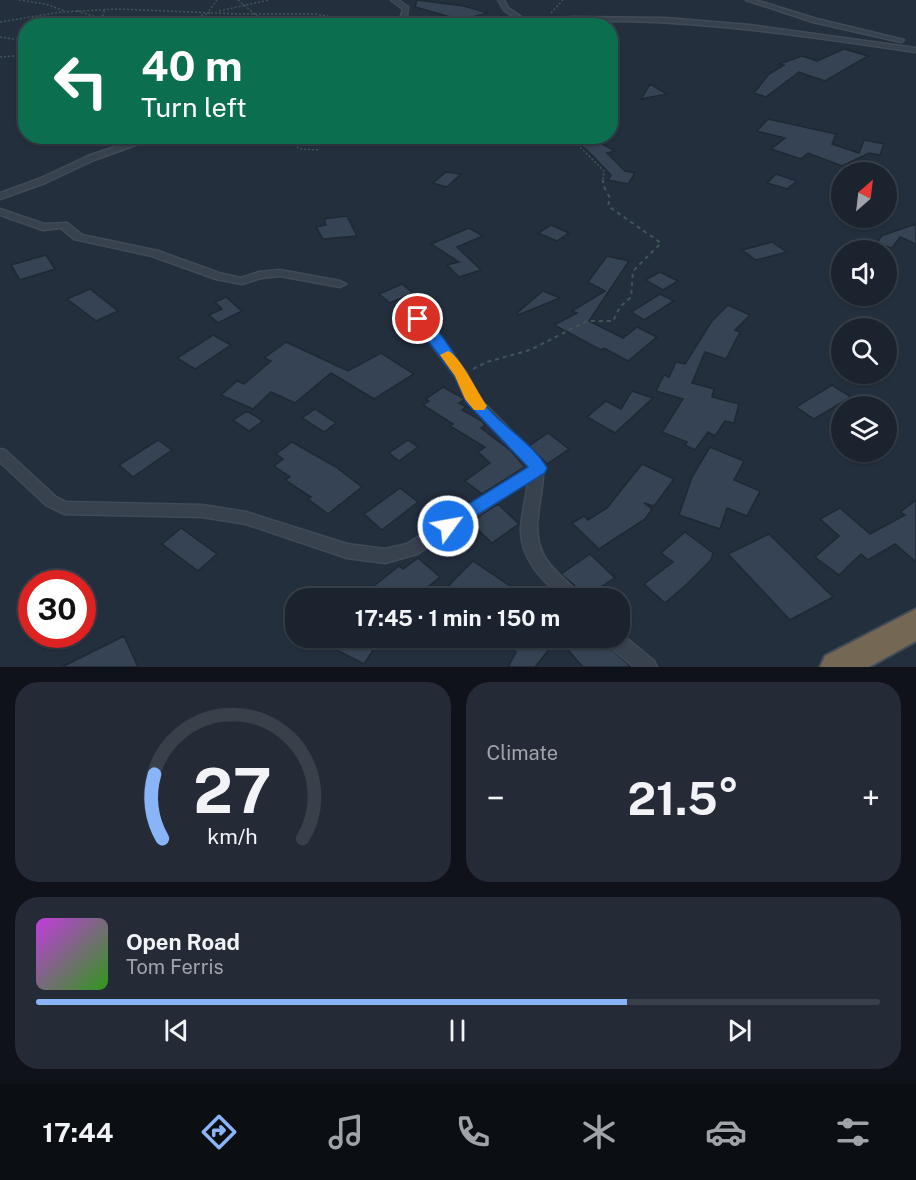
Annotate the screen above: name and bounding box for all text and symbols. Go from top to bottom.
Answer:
text: 40 m [141,41,243,90]
icon: left [42,42,120,120]
text: Turn left [141,91,247,123]
north arrow [831,162,897,228]
map controls [831,162,897,462]
button: sound [831,240,897,306]
pin [392,293,443,344]
icon: arrive [401,302,434,335]
button: search [831,318,897,384]
button: layers [831,396,897,462]
position arrow [416,494,480,558]
speed limit sign: 30 [18,570,96,648]
text: 17:45 · 1 min · 150 m [355,605,560,631]
text: Climate [487,741,558,765]
text: 27 [193,754,272,827]
text: 21.5° [627,772,739,825]
text: − [487,779,505,817]
text: + [862,779,880,817]
text: km/h [208,824,258,849]
text: Open Road [126,929,240,955]
text: Tom Ferris [126,955,224,979]
icon: previous [160,1014,193,1047]
icon: pause [441,1014,474,1047]
icon: next [723,1014,756,1047]
icon: directions [198,1111,240,1153]
icon: music [325,1111,367,1153]
icon: phone [452,1111,494,1153]
icon: climate [578,1111,620,1153]
icon: car [705,1111,747,1153]
icon: filters [832,1111,874,1153]
text: 17:44 [42,1116,113,1148]

